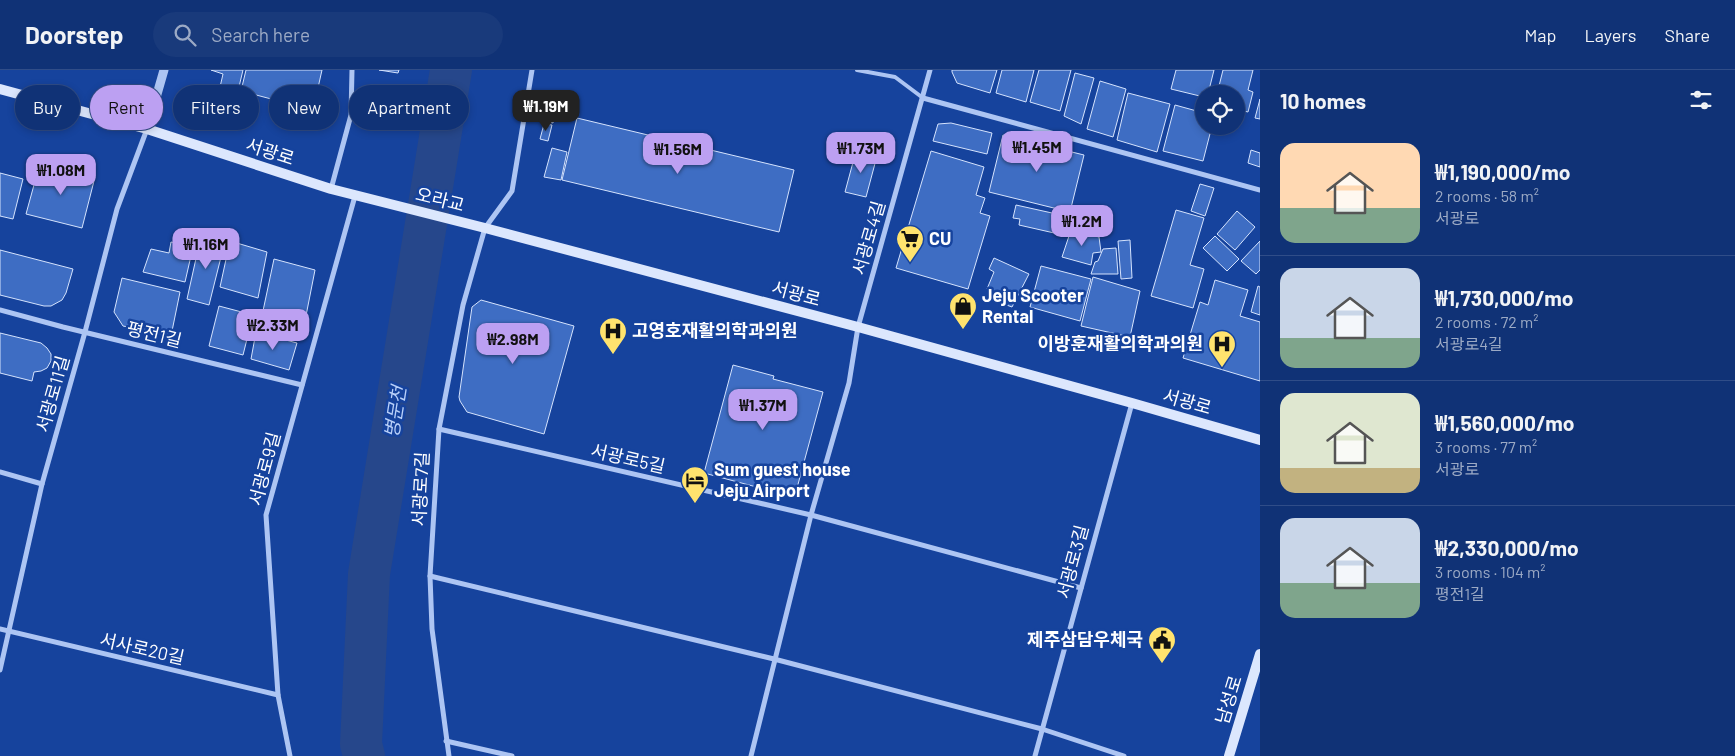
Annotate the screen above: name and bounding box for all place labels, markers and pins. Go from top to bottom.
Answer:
pin: ₩1.19M [505,90,587,132]
pin: ₩1.45M [996,131,1078,173]
pin: ₩1.56M [637,132,719,175]
pin: ₩1.73M [820,132,902,174]
pin: ₩1.08M [20,154,102,196]
pin: ₩1.2M [1047,204,1117,247]
supermarket icon: CU [895,224,925,263]
place label: CU [929,227,951,249]
pin: ₩1.16M [165,228,247,270]
place label: Jeju Scooter Rental [982,284,1084,327]
shop icon: Jeju Scooter Rental [948,291,978,330]
pin: ₩2.33M [232,308,314,351]
hospital icon: 고영호재활의학과의원 [598,316,628,355]
place label: 고영호재활의학과의원 [632,319,798,341]
pin: ₩2.98M [472,322,554,365]
hospital icon: 이방훈재활의학과의원 [1207,329,1237,368]
place label: 이방훈재활의학과의원 [1037,332,1203,354]
pin: ₩1.37M [722,388,804,431]
place label: Sum guest house Jeju Airport [714,458,851,501]
hotel icon: Sum guest house Jeju Airport [680,465,710,504]
public building icon: 제주삼담우체국 [1147,625,1177,664]
place label: 제주삼담우체국 [1027,628,1143,650]

